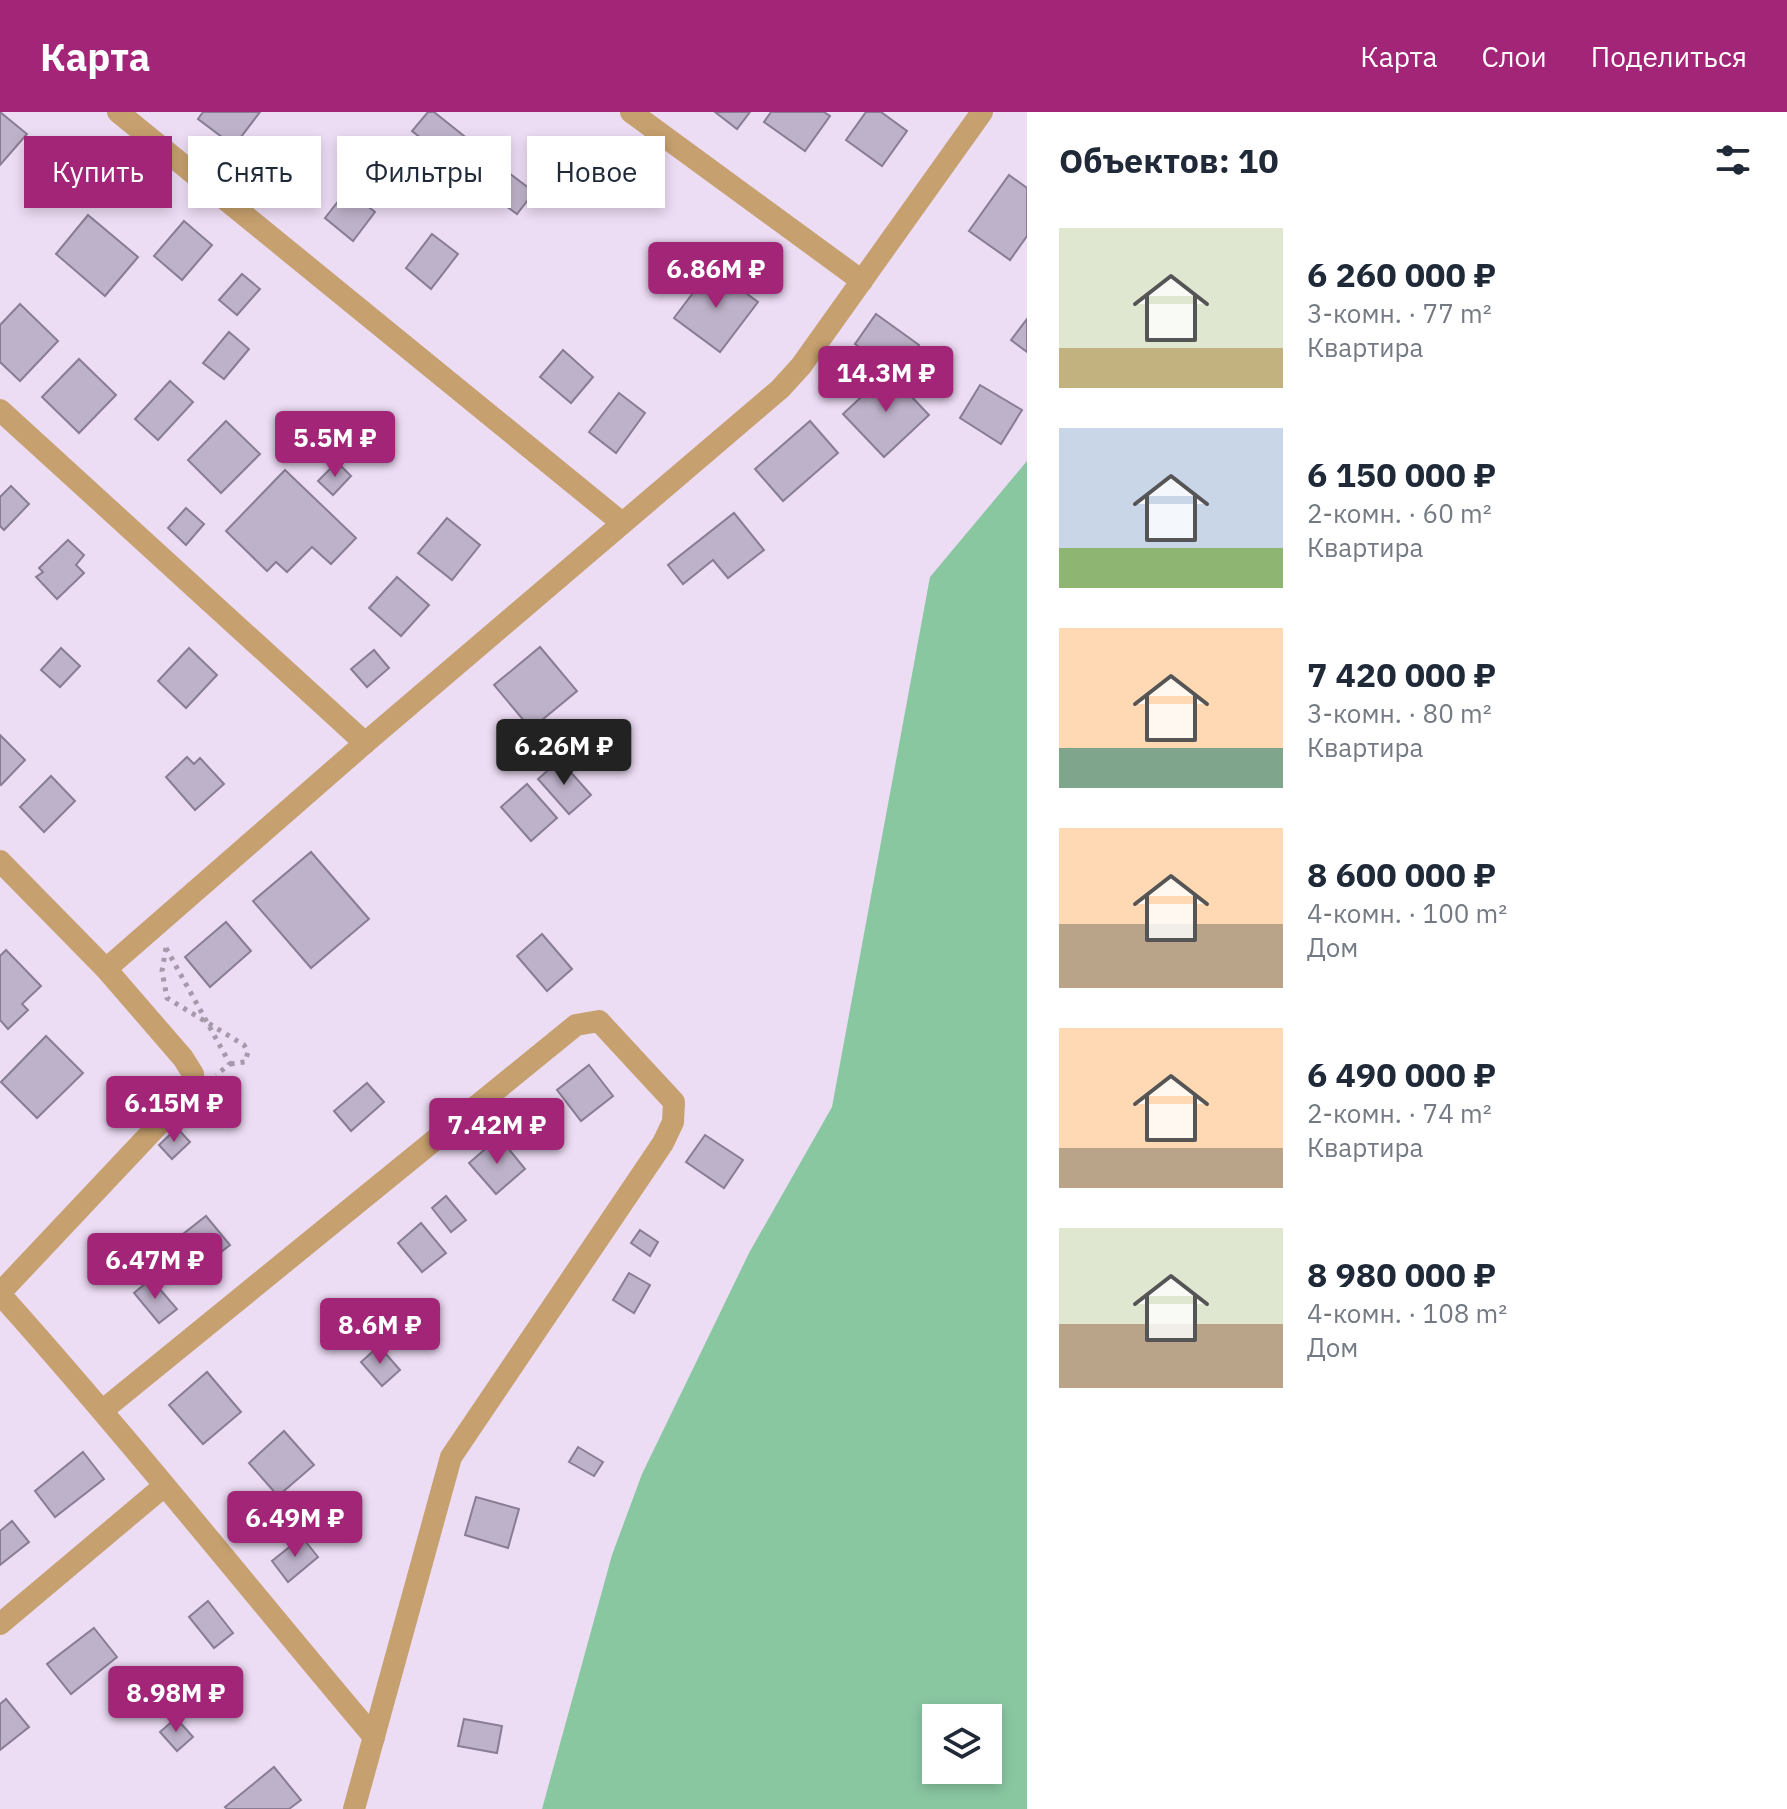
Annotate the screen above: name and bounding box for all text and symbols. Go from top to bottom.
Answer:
text: Карта [40,32,150,81]
text: Карта [1360,38,1437,75]
text: Слои [1481,38,1547,75]
text: Поделиться [1591,38,1747,75]
chip: Купить [24,136,172,208]
chip: Снять [188,136,321,208]
chip: Фильтры [337,136,511,208]
chip: Новое [527,136,665,208]
text: Объектов: 10 [1059,138,1279,182]
icon: filters [1711,138,1755,182]
pin: 6.86M ₽ [642,242,790,310]
text: 6.86M ₽ [666,251,766,285]
text: 6 260 000 ₽ [1307,252,1496,296]
icon: home [1123,260,1219,356]
text: 3-комн. · 77 m² [1307,296,1492,330]
text: Квартира [1307,330,1424,364]
pin: 14.3M ₽ [812,346,960,414]
text: 14.3M ₽ [836,355,936,389]
pin: 5.5M ₽ [270,411,400,479]
text: 5.5M ₽ [293,420,377,454]
text: 6 150 000 ₽ [1307,452,1496,496]
icon: home [1123,460,1219,556]
text: 2-комн. · 60 m² [1307,496,1492,530]
text: Квартира [1307,530,1424,564]
text: 7 420 000 ₽ [1307,652,1496,696]
icon: home [1123,660,1219,756]
text: 3-комн. · 80 m² [1307,696,1492,730]
pin: 6.26M ₽ [490,719,638,787]
text: 6.26M ₽ [514,728,614,762]
text: Квартира [1307,730,1424,764]
text: 8 600 000 ₽ [1307,852,1496,896]
icon: home [1123,860,1219,956]
text: 4-комн. · 100 m² [1307,896,1507,930]
text: Дом [1307,930,1358,964]
text: 6 490 000 ₽ [1307,1052,1496,1096]
icon: home [1123,1060,1219,1156]
pin: 6.15M ₽ [100,1076,248,1144]
text: 6.15M ₽ [124,1085,224,1119]
text: 2-комн. · 74 m² [1307,1096,1492,1130]
pin: 7.42M ₽ [423,1098,571,1166]
text: 7.42M ₽ [447,1107,547,1141]
text: Квартира [1307,1130,1424,1164]
pin: 6.47M ₽ [81,1233,229,1301]
text: 6.47M ₽ [105,1242,205,1276]
text: 8 980 000 ₽ [1307,1252,1496,1296]
icon: home [1123,1260,1219,1356]
text: 4-комн. · 108 m² [1307,1296,1507,1330]
pin: 8.6M ₽ [315,1298,445,1366]
text: 8.6M ₽ [338,1307,422,1341]
text: Дом [1307,1330,1358,1364]
pin: 6.49M ₽ [221,1491,369,1559]
text: 6.49M ₽ [245,1500,345,1534]
pin: 8.98M ₽ [102,1666,250,1734]
text: 8.98M ₽ [126,1675,226,1709]
map controls [922,1704,1002,1784]
button: layers [922,1704,1002,1784]

